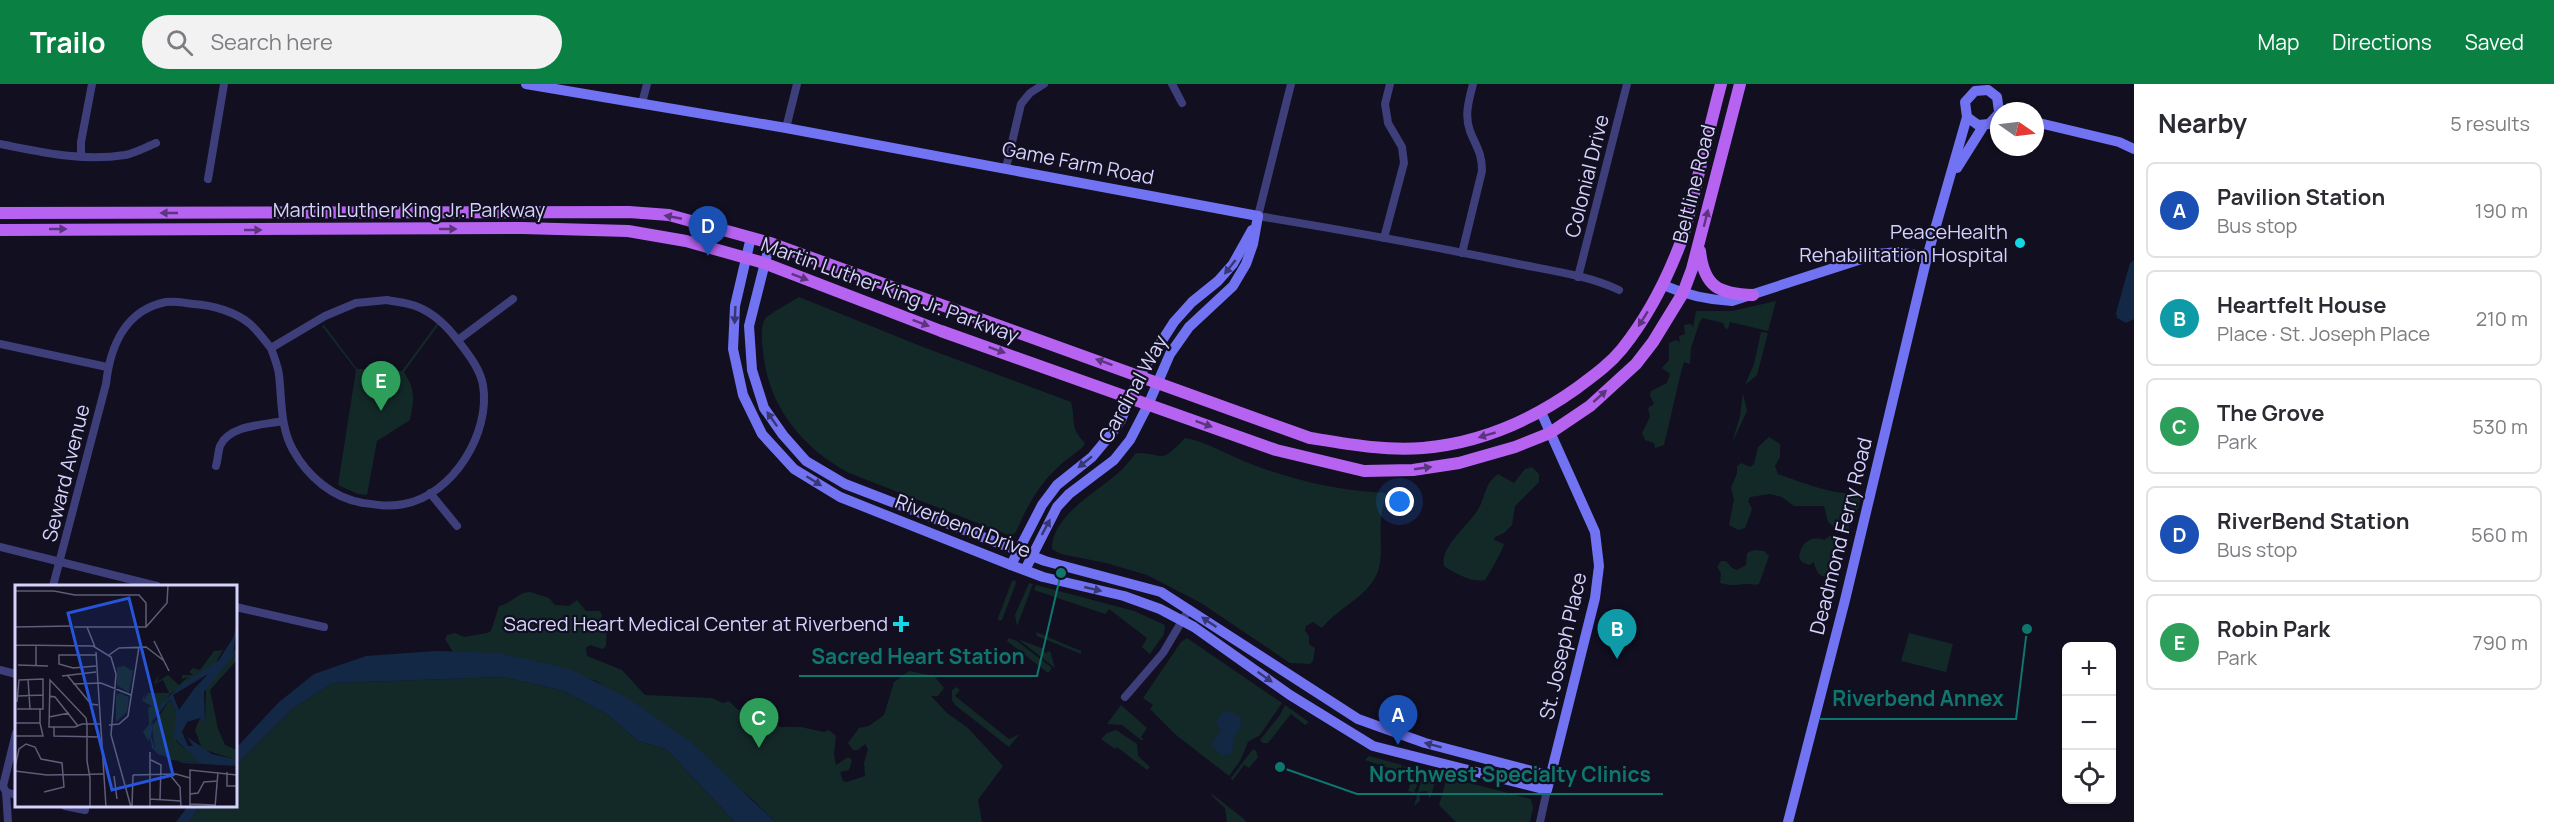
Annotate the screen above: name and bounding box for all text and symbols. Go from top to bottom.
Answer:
search box [142,15,562,69]
text: Trailo [30,23,106,61]
icon: search [163,26,196,59]
text: Search here [211,27,333,57]
text: Map [2258,28,2299,56]
text: Directions [2332,28,2432,56]
text: Saved [2465,28,2524,56]
north arrow [1990,102,2044,156]
text: Nearby [2158,105,2247,141]
text: 5 results [2450,110,2530,137]
street label: Colonial Drive [1558,112,1615,240]
street label: Beltline Road [1666,122,1721,246]
street label: Game Farm Road [1000,135,1156,190]
text: Pavilion Station [2217,182,2385,212]
street label: Martin Luther King Jr. Parkway [273,196,546,223]
text: A [2173,197,2186,224]
text: 190 m [2475,197,2528,224]
pin: D [688,206,728,256]
one-way arrow [160,208,179,218]
one-way arrow [1702,209,1712,227]
one-way arrow [663,212,682,221]
text: Bus stop [2217,212,2297,239]
place label: PeaceHealth Rehabilitation Hospital [1799,218,2008,268]
one-way arrow [49,224,68,234]
one-way arrow [439,224,458,234]
one-way arrow [244,225,263,234]
street label: Martin Luther King Jr. Parkway [758,230,1023,349]
marker: PeaceHealth Rehabilitation Hospital [2013,236,2027,250]
one-way arrow [1224,259,1236,274]
one-way arrow [791,273,809,282]
text: Heartfelt House [2217,290,2386,320]
text: B [2173,305,2186,332]
text: 210 m [2476,305,2528,332]
one-way arrow [730,306,739,325]
one-way arrow [1638,311,1649,327]
one-way arrow [912,318,930,328]
text: Place · St. Joseph Place [2217,320,2430,347]
street label: Cardinal Way [1092,330,1174,448]
one-way arrow [988,346,1006,356]
one-way arrow [1095,356,1113,366]
pin: E [362,362,400,411]
one-way arrow [1593,389,1608,403]
text: The Grove [2217,398,2325,428]
street label: Seward Avenue [35,401,96,544]
one-way arrow [766,412,778,428]
text: C [2172,413,2187,440]
text: 530 m [2472,413,2528,440]
one-way arrow [1195,420,1213,430]
text: Park [2217,428,2257,455]
one-way arrow [1478,431,1496,440]
street label: Deadmond Ferry Road [1803,435,1878,637]
one-way arrow [1078,455,1093,468]
one-way arrow [1413,464,1432,473]
one-way arrow [806,476,822,487]
street label: Riverbend Drive [891,487,1035,564]
your location [1385,487,1414,516]
text: RiverBend Station [2217,506,2410,536]
one-way arrow [1042,519,1051,536]
text: D [2172,521,2187,548]
text: 560 m [2471,521,2528,548]
text: Bus stop [2217,536,2297,563]
street label: St. Joseph Place [1532,570,1593,722]
inset map [15,585,237,807]
one-way arrow [1084,585,1102,595]
place label: Sacred Heart Medical Center at Riverbend [504,610,888,637]
pin: B [1598,610,1636,659]
text: Robin Park [2217,614,2330,644]
marker: Sacred Heart Medical Center at Riverbend [892,615,910,633]
one-way arrow [1201,617,1217,628]
text: E [2174,629,2185,656]
text: 790 m [2472,629,2528,656]
callout: Sacred Heart Station [799,637,1037,676]
text: Sacred Heart Station [811,642,1025,670]
map controls [2062,642,2116,804]
button: + [2062,642,2116,696]
text: Park [2217,644,2257,671]
one-way arrow [1257,670,1272,682]
callout: Riverbend Annex [1820,680,2016,719]
text: Riverbend Annex [1832,684,2004,712]
pin: A [1378,696,1418,745]
button: − [2062,696,2116,750]
pin: C [740,698,778,748]
one-way arrow [1424,740,1442,749]
button: locate [2062,750,2116,804]
callout: Northwest Specialty Clinics [1357,755,1663,794]
text: Northwest Specialty Clinics [1369,760,1651,788]

